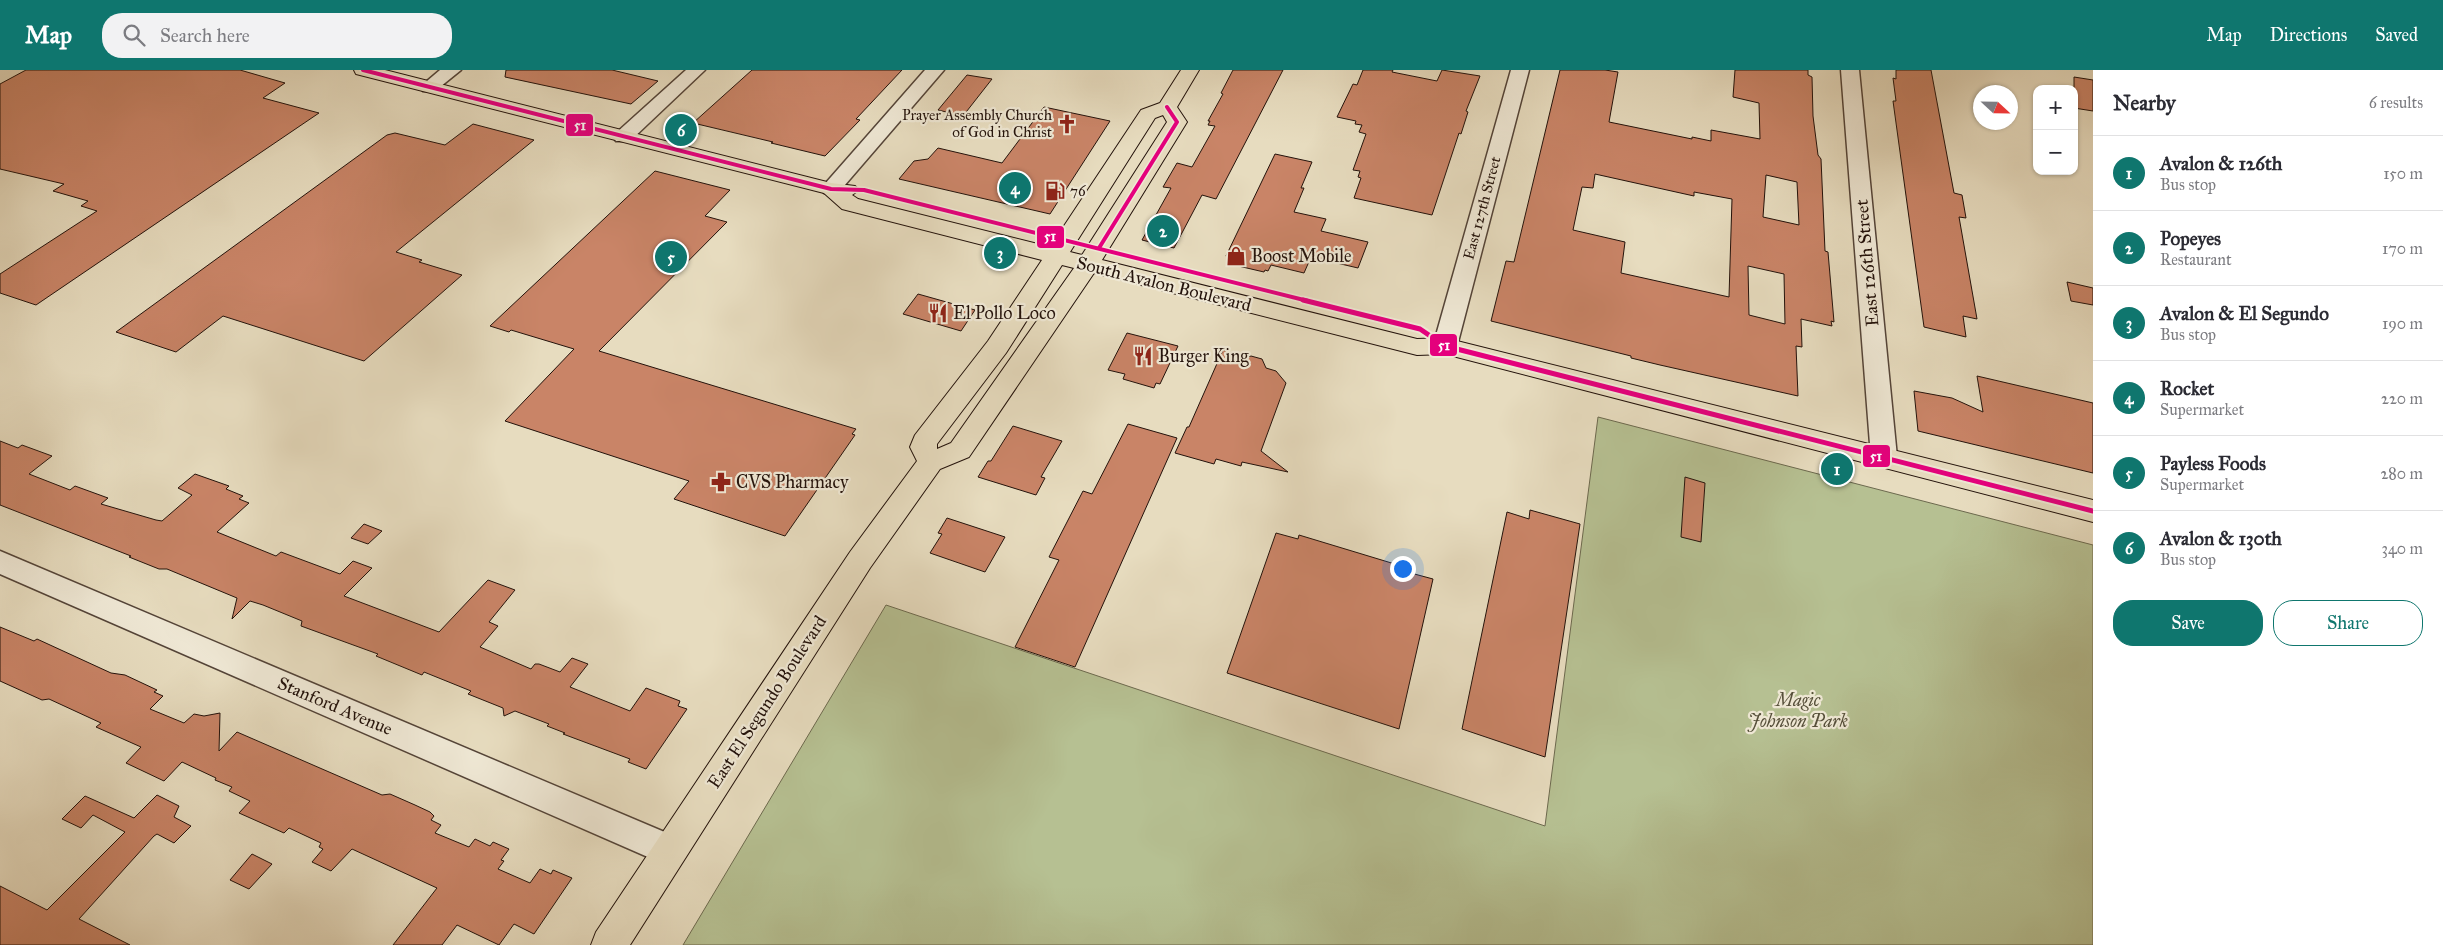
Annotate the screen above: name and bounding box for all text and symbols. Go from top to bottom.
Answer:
search box [102,13,452,58]
text: Map [25,20,72,50]
icon: search [120,21,148,49]
text: Search here [160,24,250,47]
text: Map [2206,24,2242,46]
text: Directions [2270,24,2347,46]
text: Saved [2375,24,2418,46]
north arrow [1973,85,2018,130]
map controls [2033,85,2078,175]
button: + [2033,85,2078,130]
text: Nearby [2113,90,2176,116]
text: 6 results [2369,93,2423,112]
place label: Prayer Assembly Church of God in Christ [902,106,1053,141]
pin: 6 [665,111,697,149]
line badge: 51 [565,113,594,137]
church icon: Prayer Assembly Church of God in Christ [1056,113,1078,135]
text: 51 [574,117,586,134]
button: − [2033,130,2078,175]
text: Avalon & 126th [2160,152,2282,175]
street label: East 127th Street [1460,154,1505,262]
text: 1 [2126,164,2132,183]
text: 150 m [2383,164,2423,183]
pin: 4 [999,169,1031,207]
text: Bus stop [2160,175,2216,194]
fuel station icon: 76 [1044,180,1066,202]
place label: 76 [1070,182,1087,200]
street label: East 126th Street [1850,198,1884,327]
pin: 2 [1147,212,1179,250]
line badge: 51 [1036,225,1065,249]
text: Popeyes [2160,227,2221,250]
text: 51 [1044,228,1056,245]
pin: 3 [984,234,1016,272]
pin: 5 [655,238,687,276]
text: 2 [2125,239,2133,258]
text: 170 m [2382,239,2423,258]
shop icon: Boost Mobile [1225,245,1247,267]
place label: Boost Mobile [1251,245,1352,267]
text: Restaurant [2160,250,2232,269]
street label: South Avalon Boulevard [1074,252,1254,316]
restaurant icon: El Pollo Loco [927,302,949,324]
place label: El Pollo Loco [953,302,1056,324]
text: Avalon & El Segundo [2160,302,2329,325]
text: 3 [2126,314,2132,333]
text: 190 m [2382,314,2423,333]
text: Bus stop [2160,325,2216,344]
line badge: 51 [1429,333,1458,357]
text: 51 [1438,337,1450,354]
restaurant icon: Burger King [1132,345,1154,367]
place label: Burger King [1158,345,1249,368]
text: Rocket [2160,377,2214,400]
text: 4 [2125,389,2133,408]
text: 220 m [2381,389,2423,408]
text: Supermarket [2160,400,2244,419]
line badge: 51 [1862,444,1891,468]
text: 51 [1870,448,1882,465]
pin: 1 [1821,450,1853,488]
text: Payless Foods [2160,452,2266,475]
text: 5 [2125,464,2133,483]
text: 280 m [2380,464,2423,483]
pharmacy icon: CVS Pharmacy [710,471,732,493]
place label: CVS Pharmacy [736,471,849,493]
text: Supermarket [2160,475,2244,494]
text: Avalon & 130th [2160,527,2282,550]
text: 6 [2125,539,2133,558]
text: 340 m [2381,539,2423,558]
text: Bus stop [2160,550,2216,569]
your location [1390,556,1416,582]
button: Save [2113,600,2263,646]
button: Share [2273,600,2423,646]
street label: East El Segundo Boulevard [703,611,832,793]
street label: Stanford Avenue [274,672,396,740]
park label: Magic Johnson Park [1747,689,1848,732]

